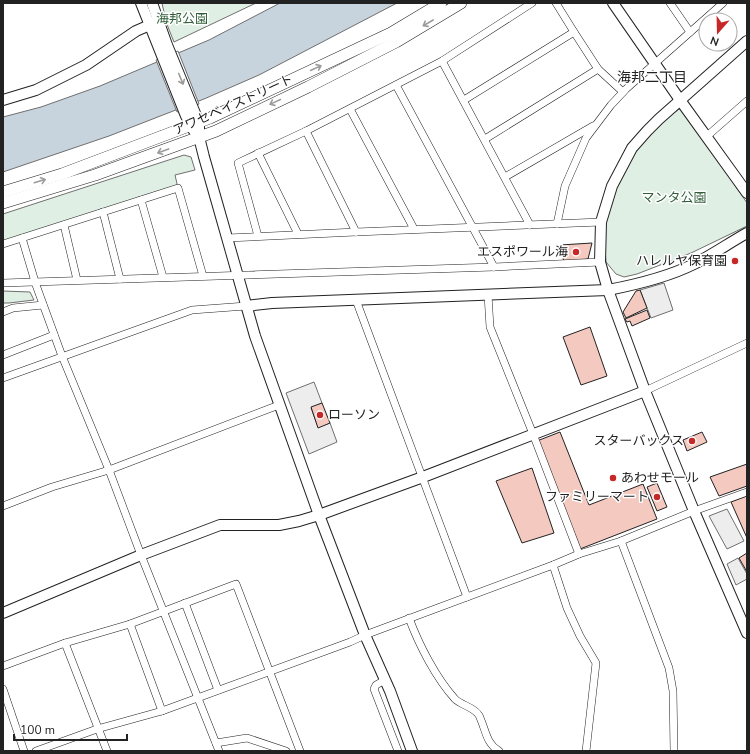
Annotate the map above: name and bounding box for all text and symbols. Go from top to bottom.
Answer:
park label: 海邦公園 [156,10,208,28]
north arrow [698,12,738,52]
one-way arrow [422,19,434,27]
text: N [708,32,721,49]
one-way arrow [310,64,322,71]
district label: 海邦二丁目 [617,68,687,87]
street label: アワセベイストリート [170,70,296,140]
one-way arrow [177,73,185,85]
one-way arrow [270,99,282,106]
one-way arrow [157,147,169,155]
one-way arrow [34,177,47,184]
park label: マンタ公園 [641,189,707,207]
place label: エスポワール海 [477,243,568,261]
marker: エスポワール海 [571,247,581,257]
place label: ハレルヤ保育園 [636,252,727,270]
marker: ハレルヤ保育園 [730,256,740,266]
place label: ローソン [328,406,380,424]
marker: ローソン [315,410,325,420]
place label: スターバックス [594,432,684,450]
marker: スターバックス [687,436,697,446]
place label: あわせモール [621,469,699,487]
marker: あわせモール [608,473,618,483]
place label: ファミリーマート [545,488,649,506]
marker: ファミリーマート [652,492,662,502]
scale bar [14,716,127,742]
text: 100 m [20,722,55,738]

